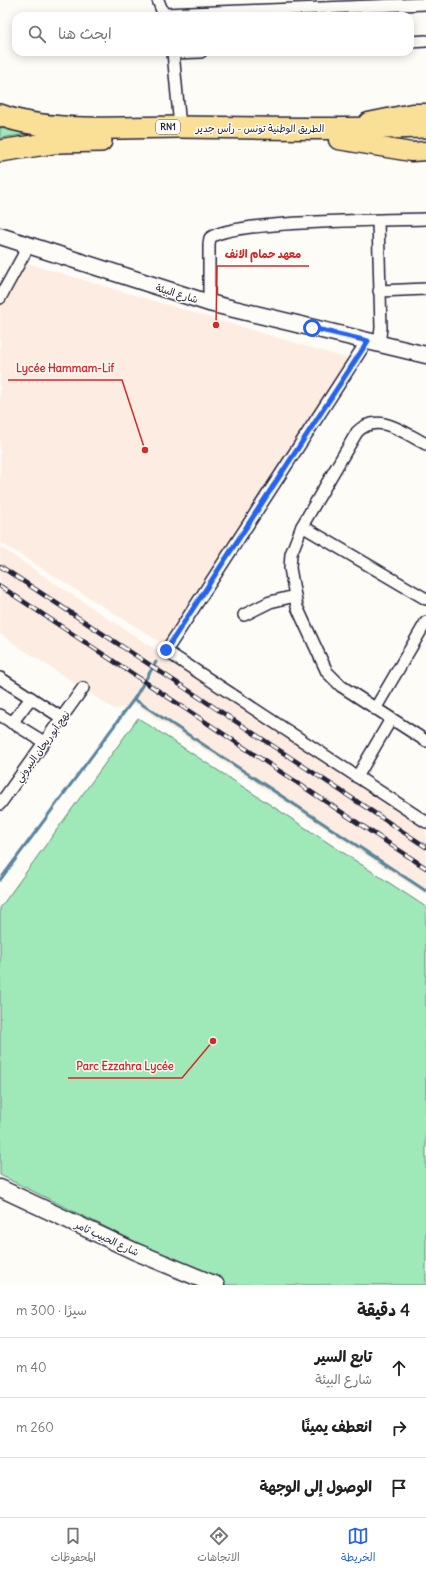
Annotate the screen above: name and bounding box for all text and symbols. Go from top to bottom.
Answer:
search box [12,12,414,56]
icon: search [26,23,48,45]
text: ابحث هنا [58,24,112,43]
road number: RN1 [156,120,180,134]
street label: الطريق الوطنية تونس - رأس جدير [195,122,324,135]
callout: معهد حمام الانف [217,243,309,266]
text: معهد حمام الانف [225,247,301,263]
street label: شارع البيئة [154,281,200,307]
route start [303,319,321,337]
callout: Lycée Hammam-Lif [8,357,122,380]
text: Lycée Hammam-Lif [16,361,114,376]
route end [157,641,175,659]
street label: نهج أبو ريحان البيروني [12,708,75,786]
callout: Parc Ezzahra Lycée [68,1055,182,1078]
text: Parc Ezzahra Lycée [76,1059,174,1074]
street label: شارع الحبيب ثامر [71,1218,141,1260]
text: 4 دقيقة [357,1299,410,1321]
text: سيرًا · 300 m [16,1302,87,1319]
text: تابع السير [315,1347,372,1366]
icon: ahead [388,1357,410,1379]
text: 40 m [16,1359,47,1376]
text: شارع البيئة [315,1371,372,1388]
text: انعطف يمينًا [301,1417,372,1436]
icon: right [388,1417,410,1439]
text: 260 m [16,1419,54,1436]
text: الوصول إلى الوجهة [259,1477,372,1496]
icon: arrive [388,1477,410,1499]
tab: المحفوظات [51,1525,96,1567]
tab: الاتجاهات [197,1525,240,1567]
tab: الخريطة [341,1525,375,1567]

